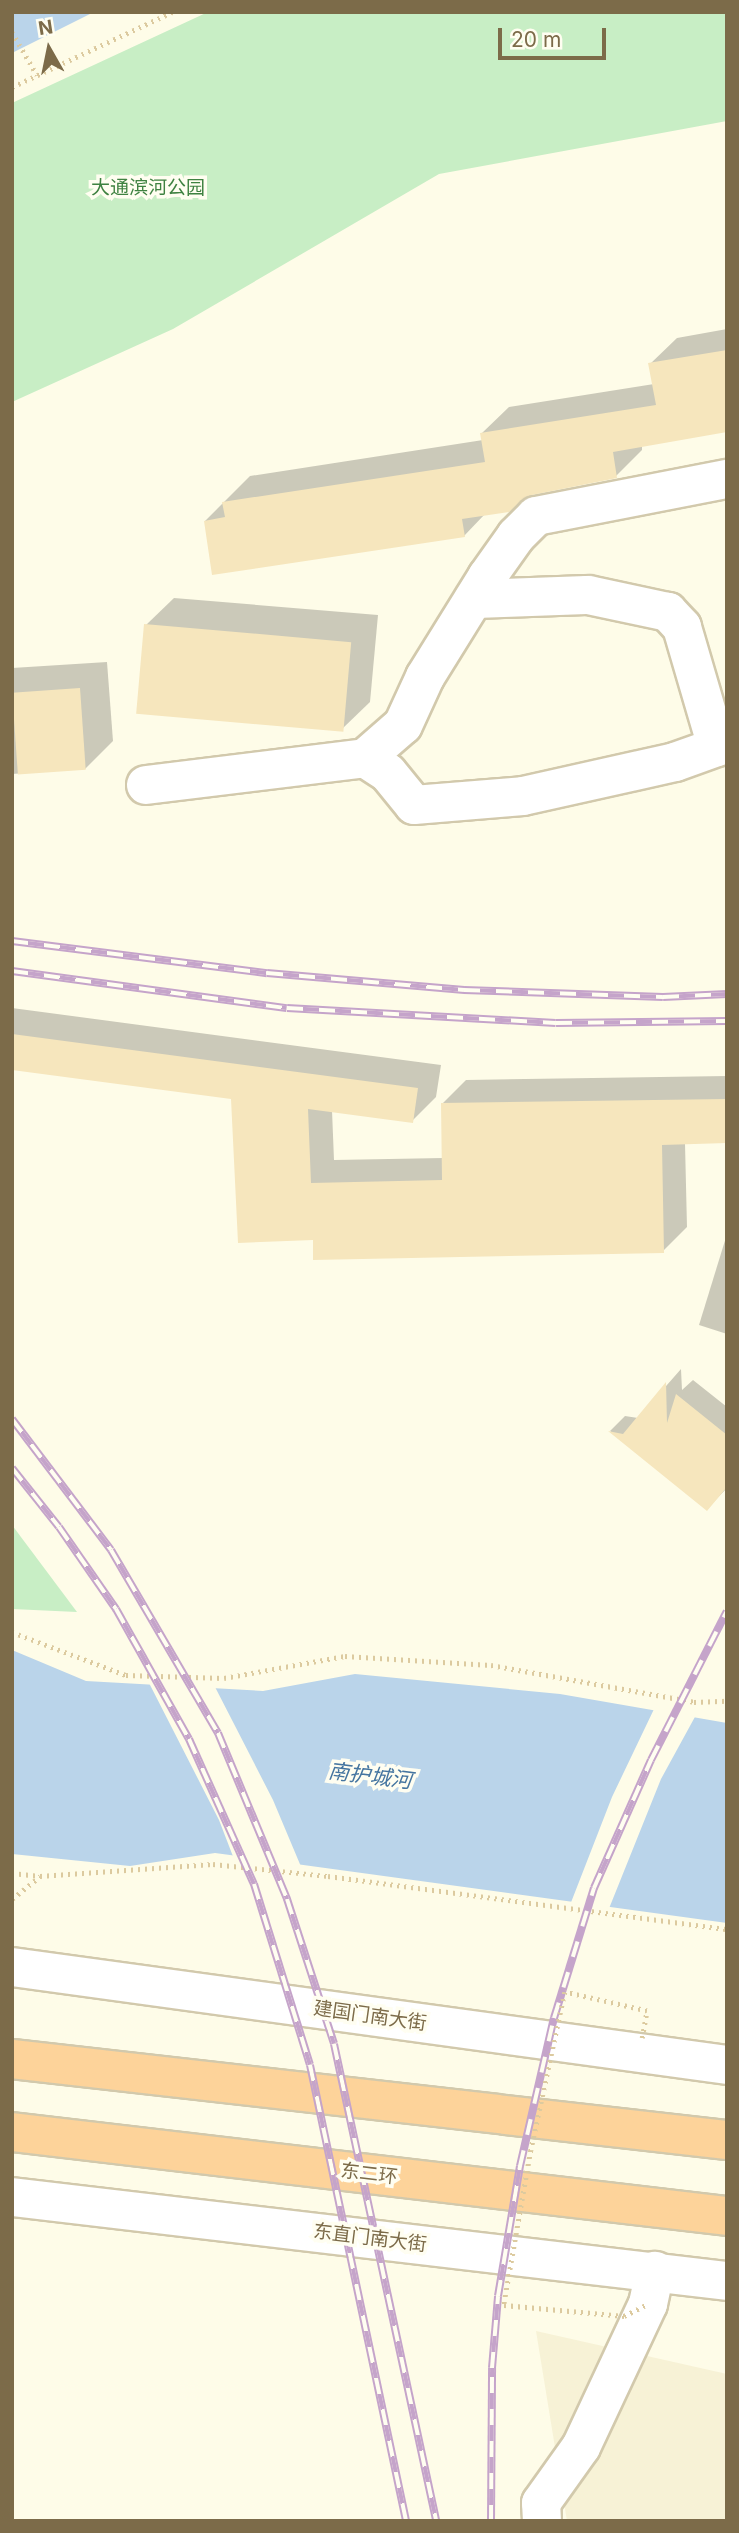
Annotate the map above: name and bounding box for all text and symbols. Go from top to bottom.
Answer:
north arrow [14,14,84,84]
scale bar [501,14,610,58]
text: N [37,15,55,40]
text: 20 m [511,27,561,52]
park label: 大通滨河公园 [91,177,205,199]
water label: 南护城河 [327,1758,413,1794]
street label: 建国门南大街 [312,1997,428,2035]
street label: 东二环 [339,2159,399,2189]
street label: 东直门南大街 [312,2220,428,2256]

